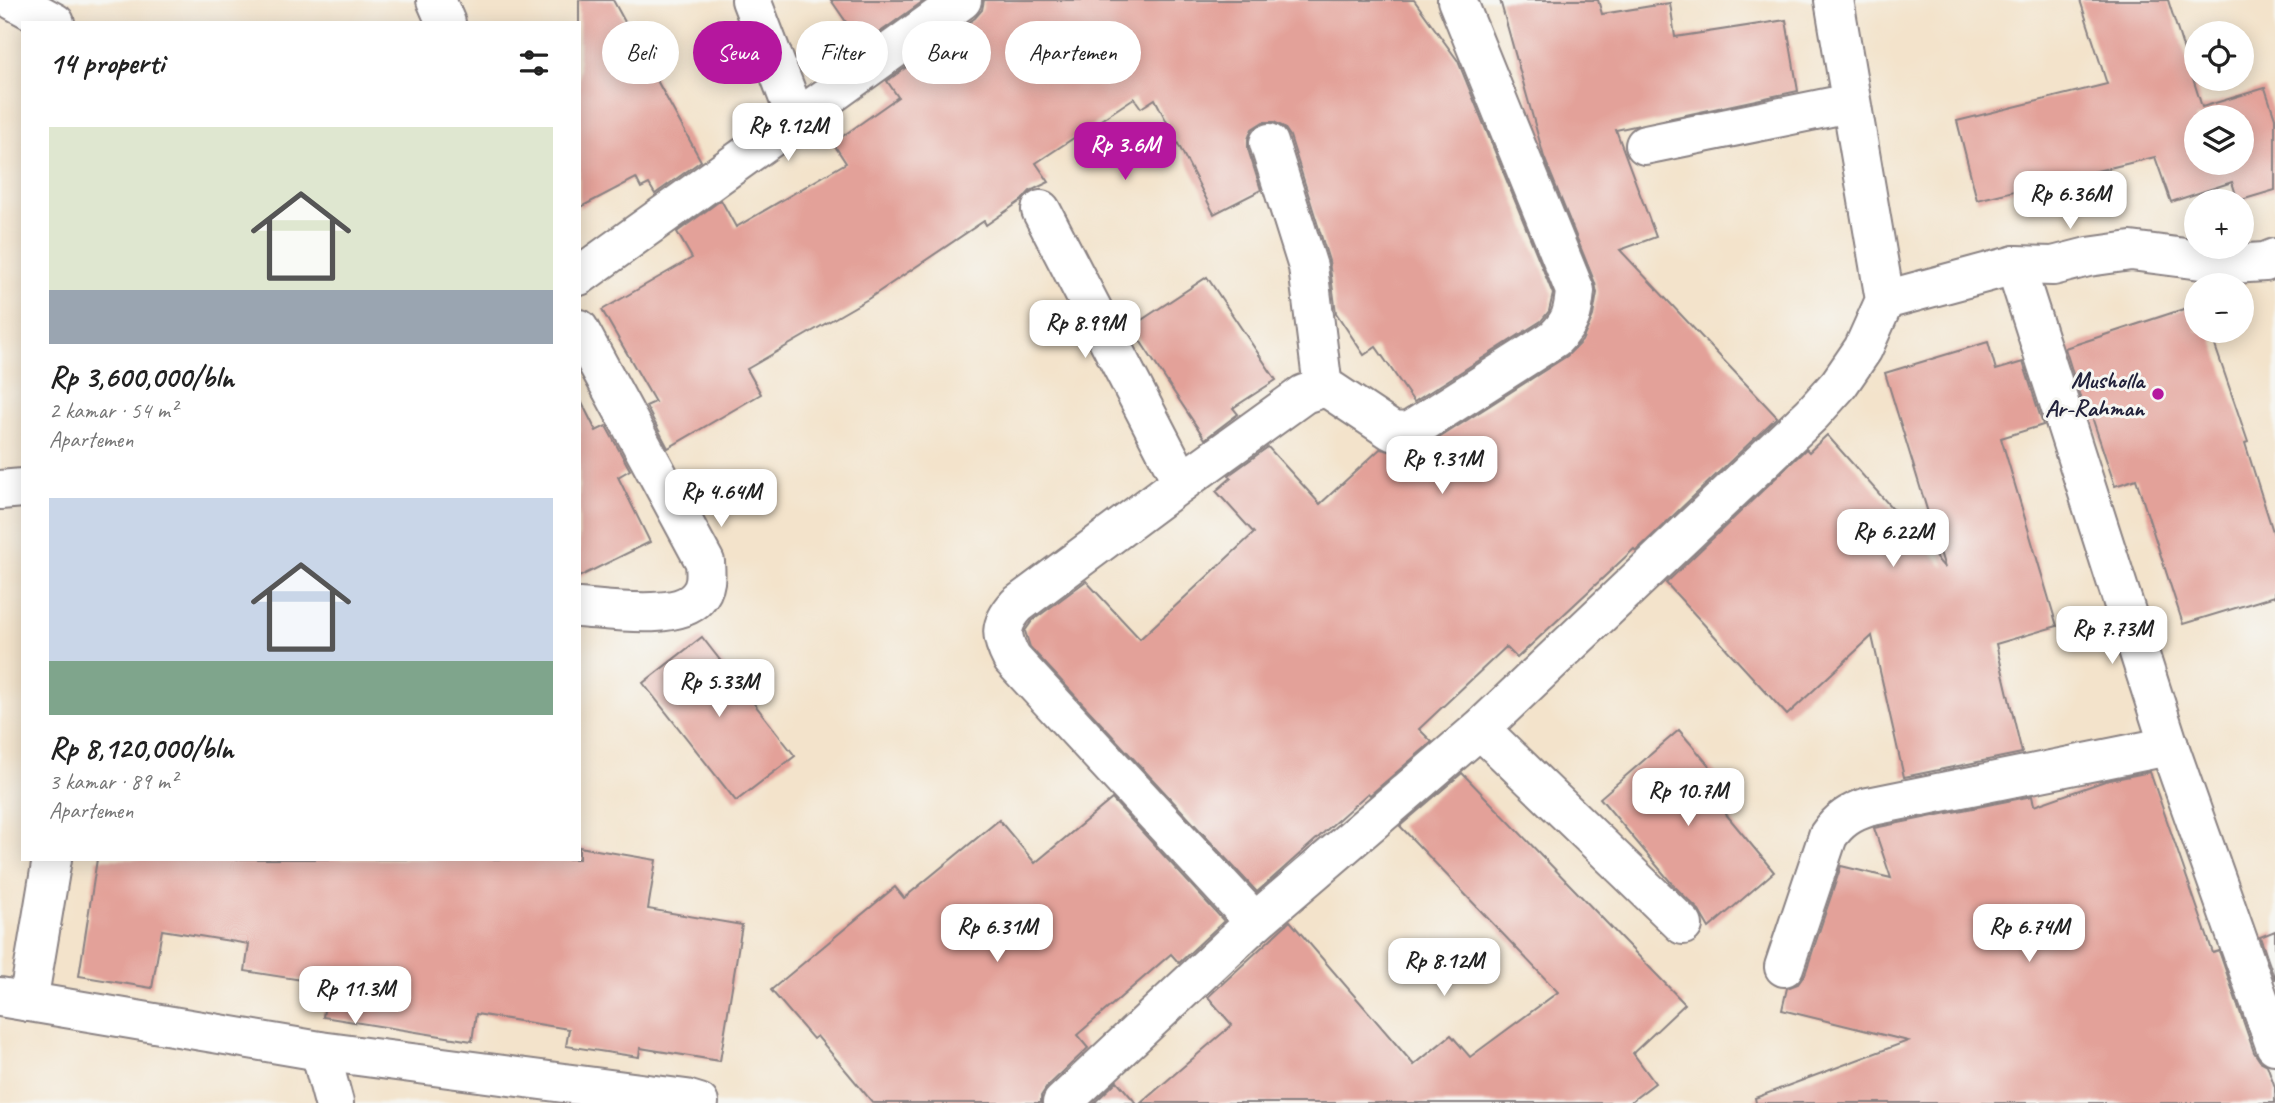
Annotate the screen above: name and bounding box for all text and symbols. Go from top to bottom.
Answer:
chip: Beli [602,21,679,84]
chip: Sewa [693,21,782,84]
chip: Filter [796,21,888,84]
chip: Baru [902,21,991,84]
chip: Apartemen [1005,21,1141,84]
map controls [2184,21,2254,343]
button: locate [2184,21,2254,91]
text: 14 properti [49,44,164,82]
icon: filters [515,44,553,82]
pin: Rp 9.12M [716,104,860,163]
button: layers [2184,105,2254,175]
text: Rp 9.12M [748,111,828,140]
pin: Rp 3.6M [1060,122,1190,182]
text: Rp 3.6M [1090,130,1160,159]
pin: Rp 6.36M [1998,172,2142,231]
icon: home [238,173,364,299]
text: Rp 6.36M [2030,179,2110,208]
button: + [2184,189,2254,259]
button: − [2184,273,2254,343]
pin: Rp 8.99M [1013,300,1157,360]
text: Rp 8.99M [1045,308,1125,337]
text: Rp 3,600,000/bln [49,358,234,396]
place label: Musholla Ar-Rahman [2045,365,2146,423]
marker: Musholla Ar-Rahman [2150,386,2166,402]
text: 2 kamar · 54 m² [49,396,177,425]
text: Apartemen [49,425,133,454]
pin: Rp 9.31M [1370,436,1514,496]
text: Rp 9.31M [1402,444,1482,473]
pin: Rp 4.64M [649,470,793,529]
text: Rp 4.64M [681,477,761,506]
pin: Rp 6.22M [1821,510,1965,569]
text: Rp 6.22M [1853,517,1933,546]
icon: home [238,544,364,670]
pin: Rp 7.73M [2040,606,2184,666]
text: Rp 7.73M [2072,614,2152,643]
pin: Rp 5.33M [647,660,791,719]
text: Rp 5.33M [679,667,759,696]
text: Rp 8,120,000/bln [49,729,233,767]
text: 3 kamar · 89 m² [49,767,177,796]
pin: Rp 10.7M [1616,768,1760,828]
text: Rp 10.7M [1648,776,1728,805]
text: Apartemen [49,796,133,825]
pin: Rp 6.31M [925,904,1069,964]
pin: Rp 6.74M [1957,904,2101,964]
text: Rp 6.31M [957,912,1037,941]
text: Rp 6.74M [1989,912,2069,941]
pin: Rp 8.12M [1372,939,1516,998]
text: Rp 8.12M [1404,946,1484,975]
pin: Rp 11.3M [283,967,427,1026]
text: Rp 11.3M [315,974,395,1003]

